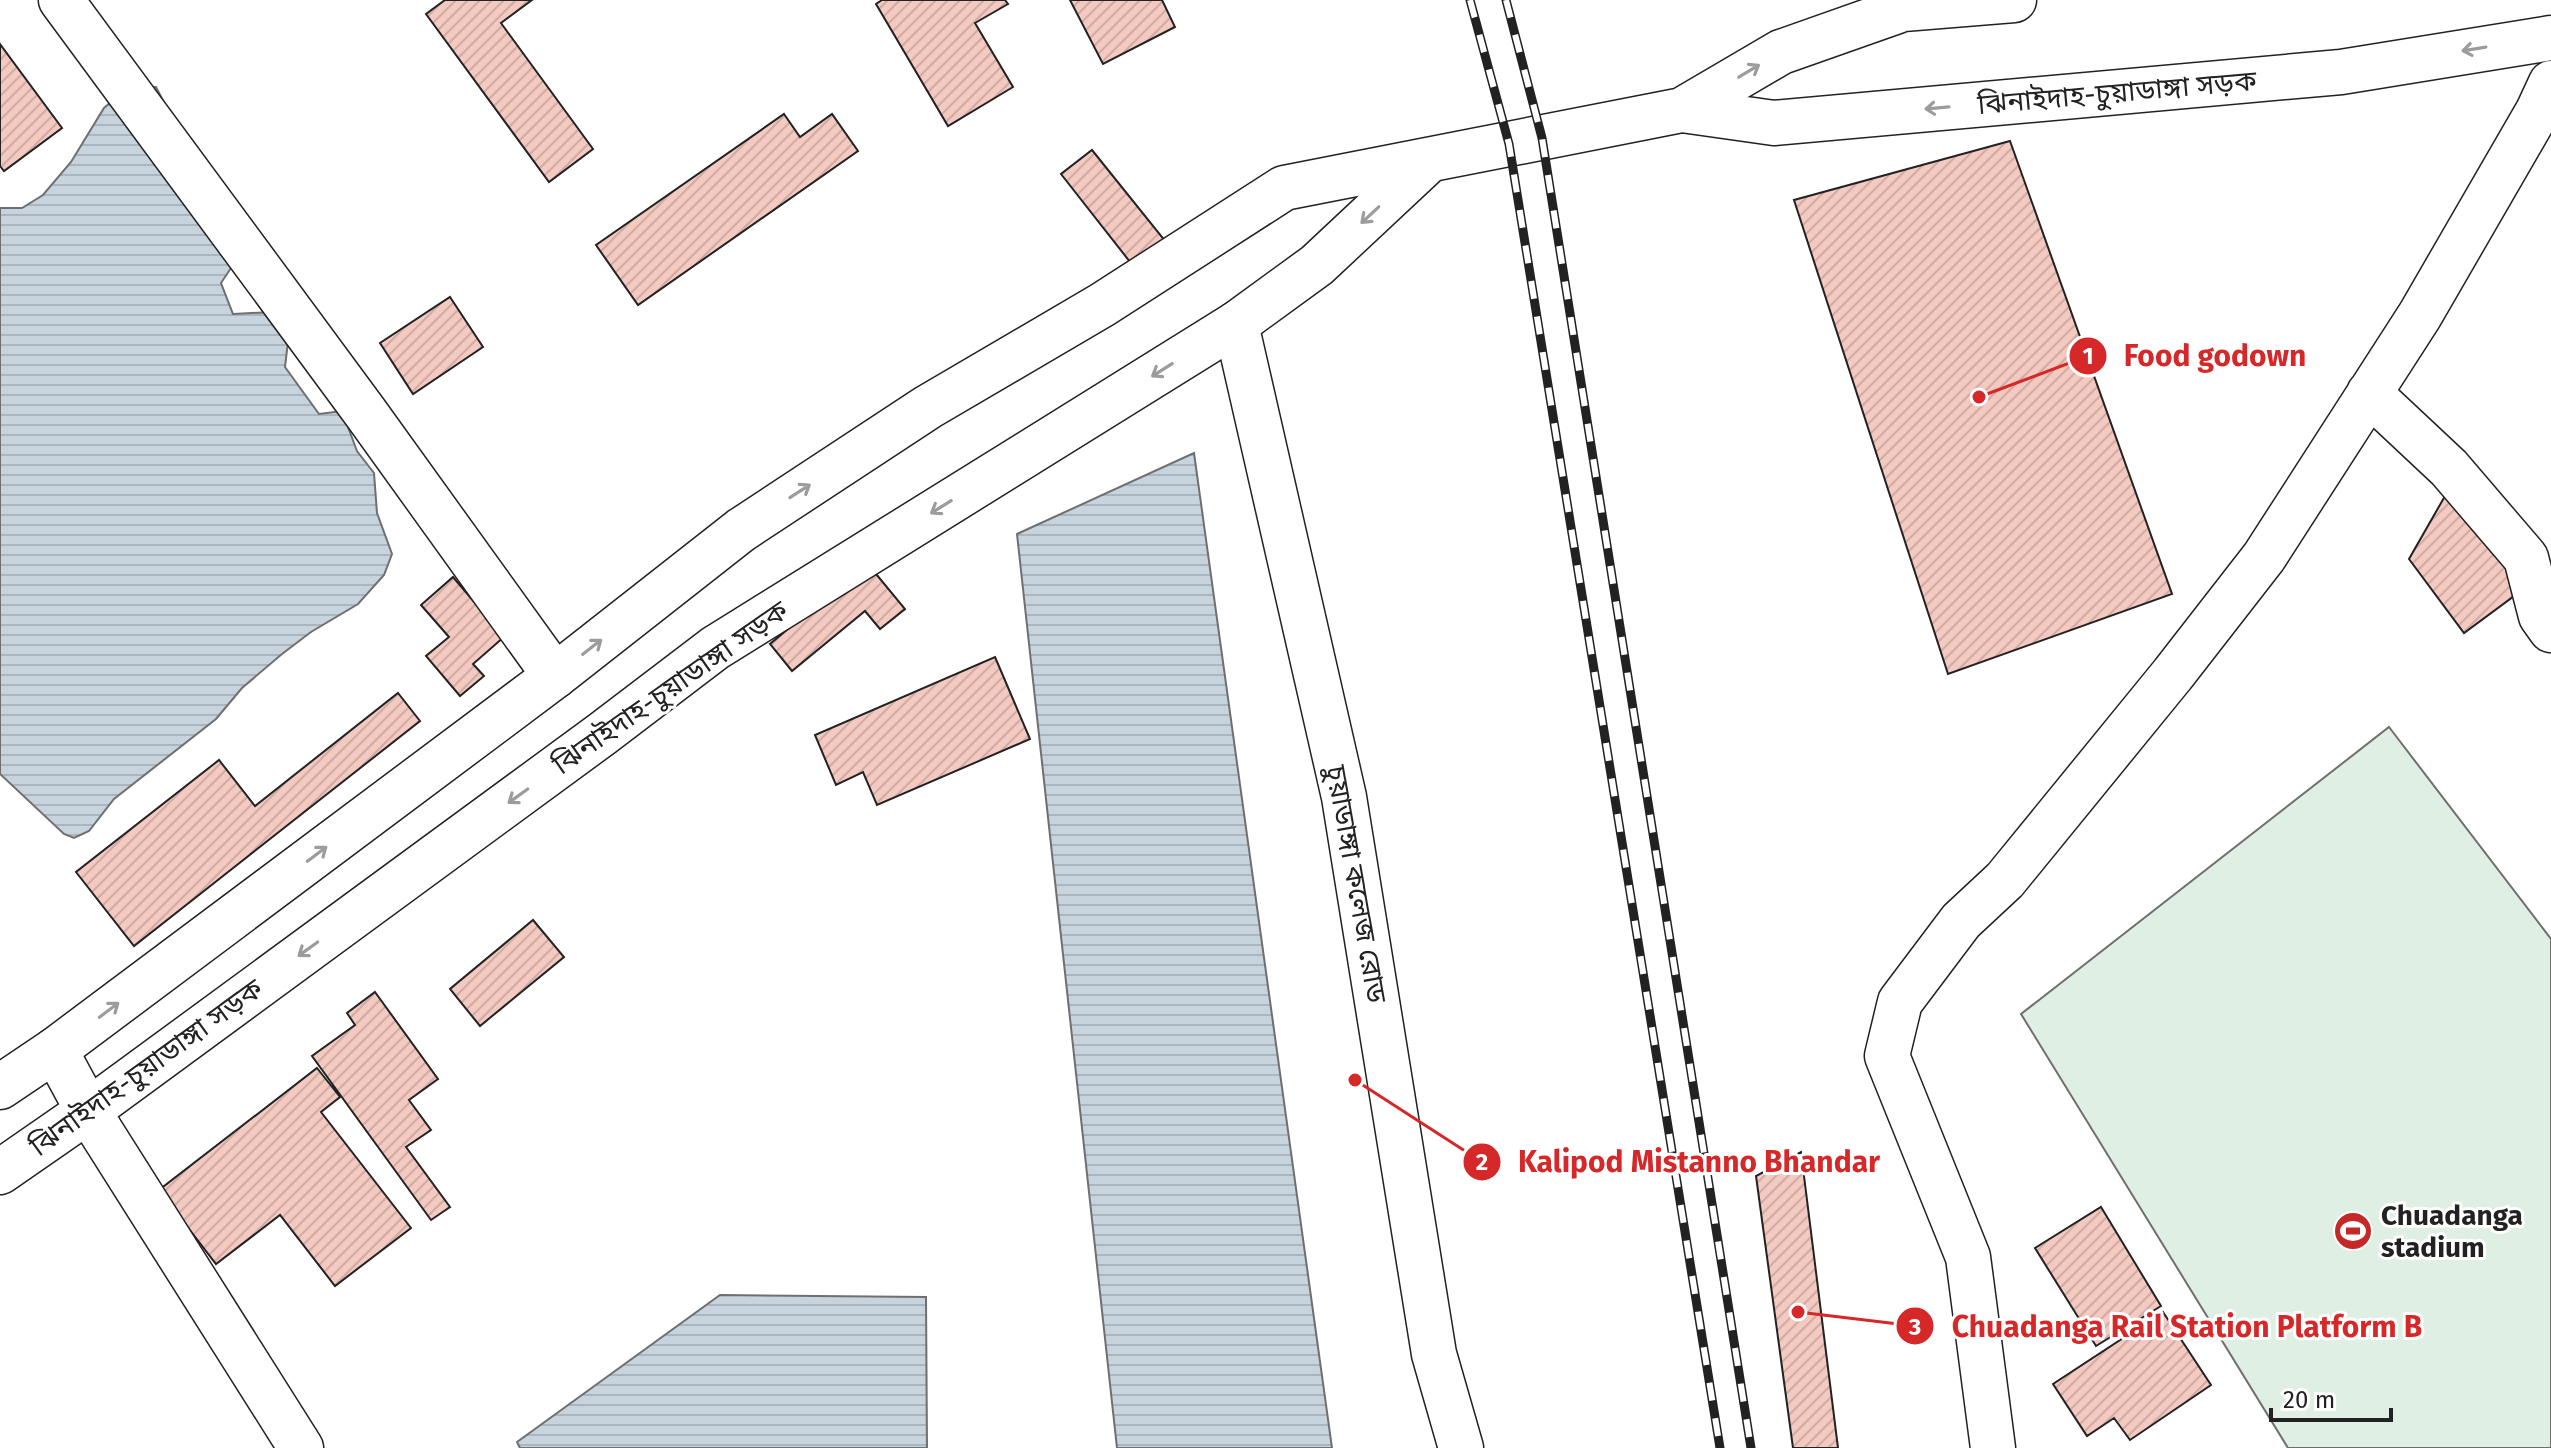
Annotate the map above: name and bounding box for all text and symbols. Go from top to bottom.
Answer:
one-way arrow [2462,42,2487,57]
one-way arrow [1737,62,1760,78]
street label: ঝিনাইদাহ-চুয়াডাঙ্গা সড়ক [1975,64,2258,122]
one-way arrow [1924,101,1951,116]
one-way arrow [1361,205,1380,224]
callout: Food godown [2068,329,2322,383]
text: Food godown [2124,338,2306,374]
text: 1 [2082,342,2094,370]
one-way arrow [1151,362,1174,378]
one-way arrow [788,483,811,499]
one-way arrow [930,499,953,515]
street label: ঝিনাইদাহ-চুয়াডাঙ্গা সড়ক [545,593,795,783]
one-way arrow [581,638,602,655]
street label: চুয়াডাঙ্গা কলেজ রোড [1318,762,1394,1007]
one-way arrow [507,787,529,804]
one-way arrow [306,845,327,862]
one-way arrow [298,941,319,958]
street label: ঝিনাইদাহ-চুয়াডাঙ্গা সড়ক [23,972,270,1164]
one-way arrow [98,1001,119,1018]
callout: Kalipod Mistanno Bhandar [1462,1135,1896,1189]
text: Kalipod Mistanno Bhandar [1518,1144,1881,1180]
text: 2 [1476,1148,1488,1176]
place label: Chuadanga stadium [2381,1199,2523,1264]
sports icon: Chuadanga stadium [2332,1210,2374,1252]
callout: Chuadanga Rail Station Platform B [1895,1299,2438,1353]
text: Chuadanga Rail Station Platform B [1952,1309,2422,1345]
text: 3 [1908,1313,1921,1341]
scale bar [2271,1372,2391,1422]
text: 20 m [2283,1386,2335,1414]

